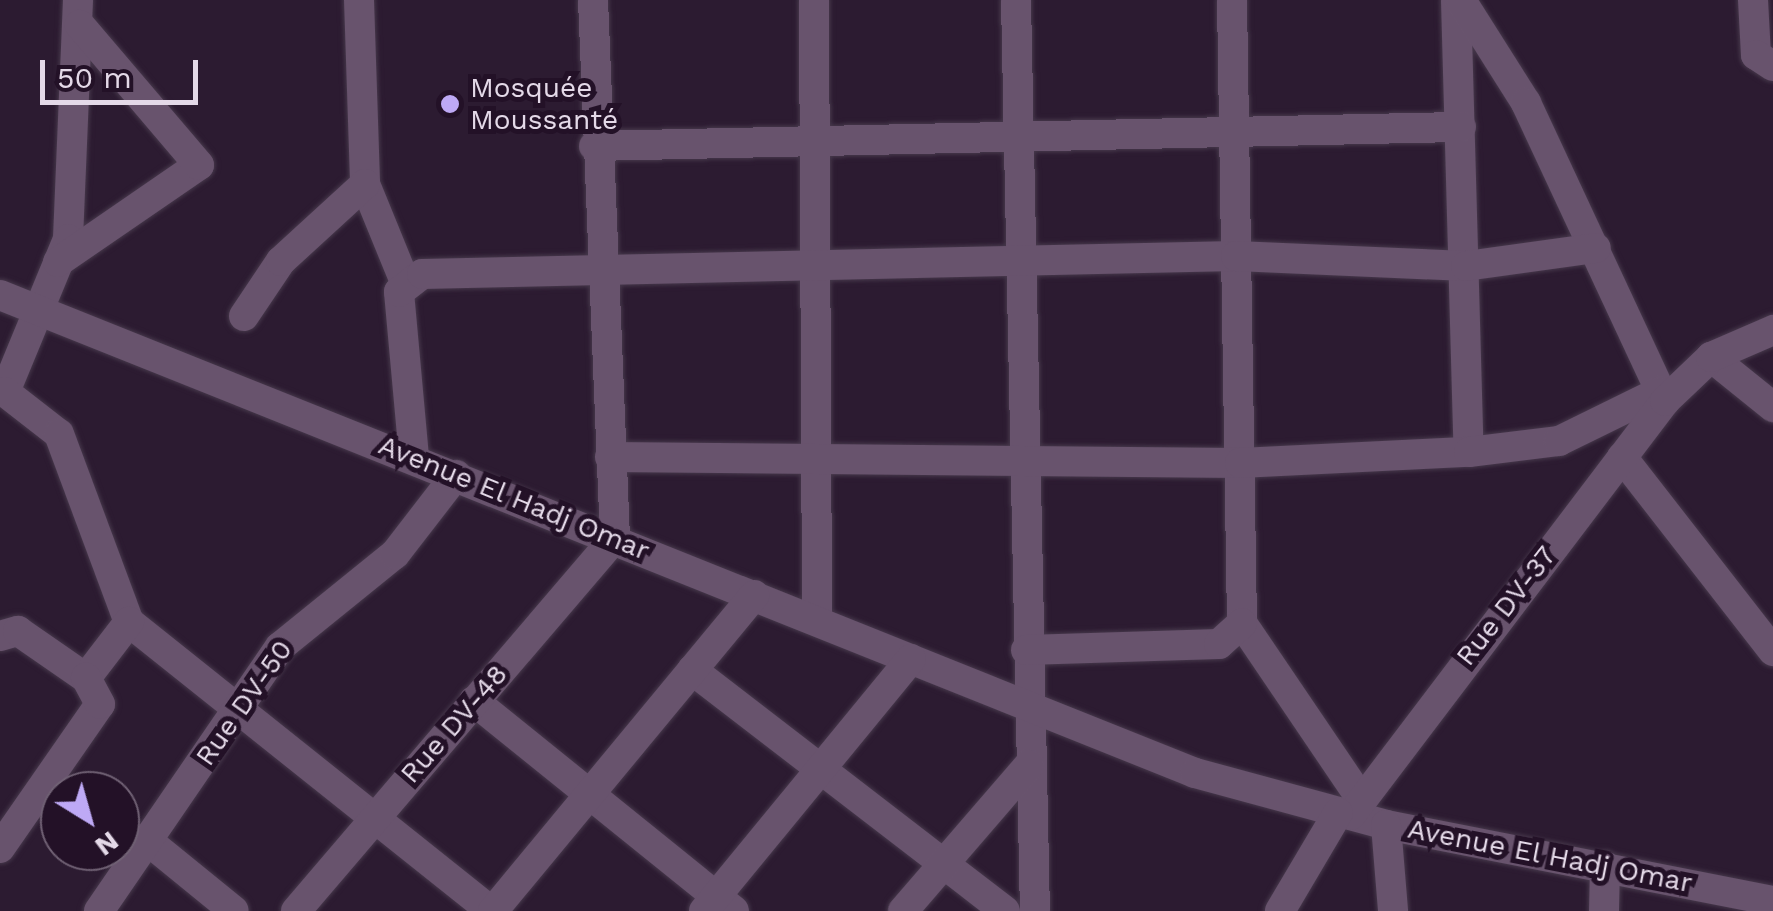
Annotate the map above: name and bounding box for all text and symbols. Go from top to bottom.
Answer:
scale bar [45,40,202,102]
text: 50 m [57,60,132,95]
place label: Mosquée Moussanté [470,71,618,137]
marker: Mosquée Moussanté [439,93,461,115]
street label: Avenue El Hadj Omar [373,428,655,568]
street label: Rue DV-37 [1449,540,1563,672]
street label: Rue DV-50 [188,634,300,772]
street label: Rue DV-48 [393,658,515,790]
north arrow [40,771,140,871]
street label: Avenue El Hadj Omar [1404,812,1696,900]
text: N [89,824,125,863]

